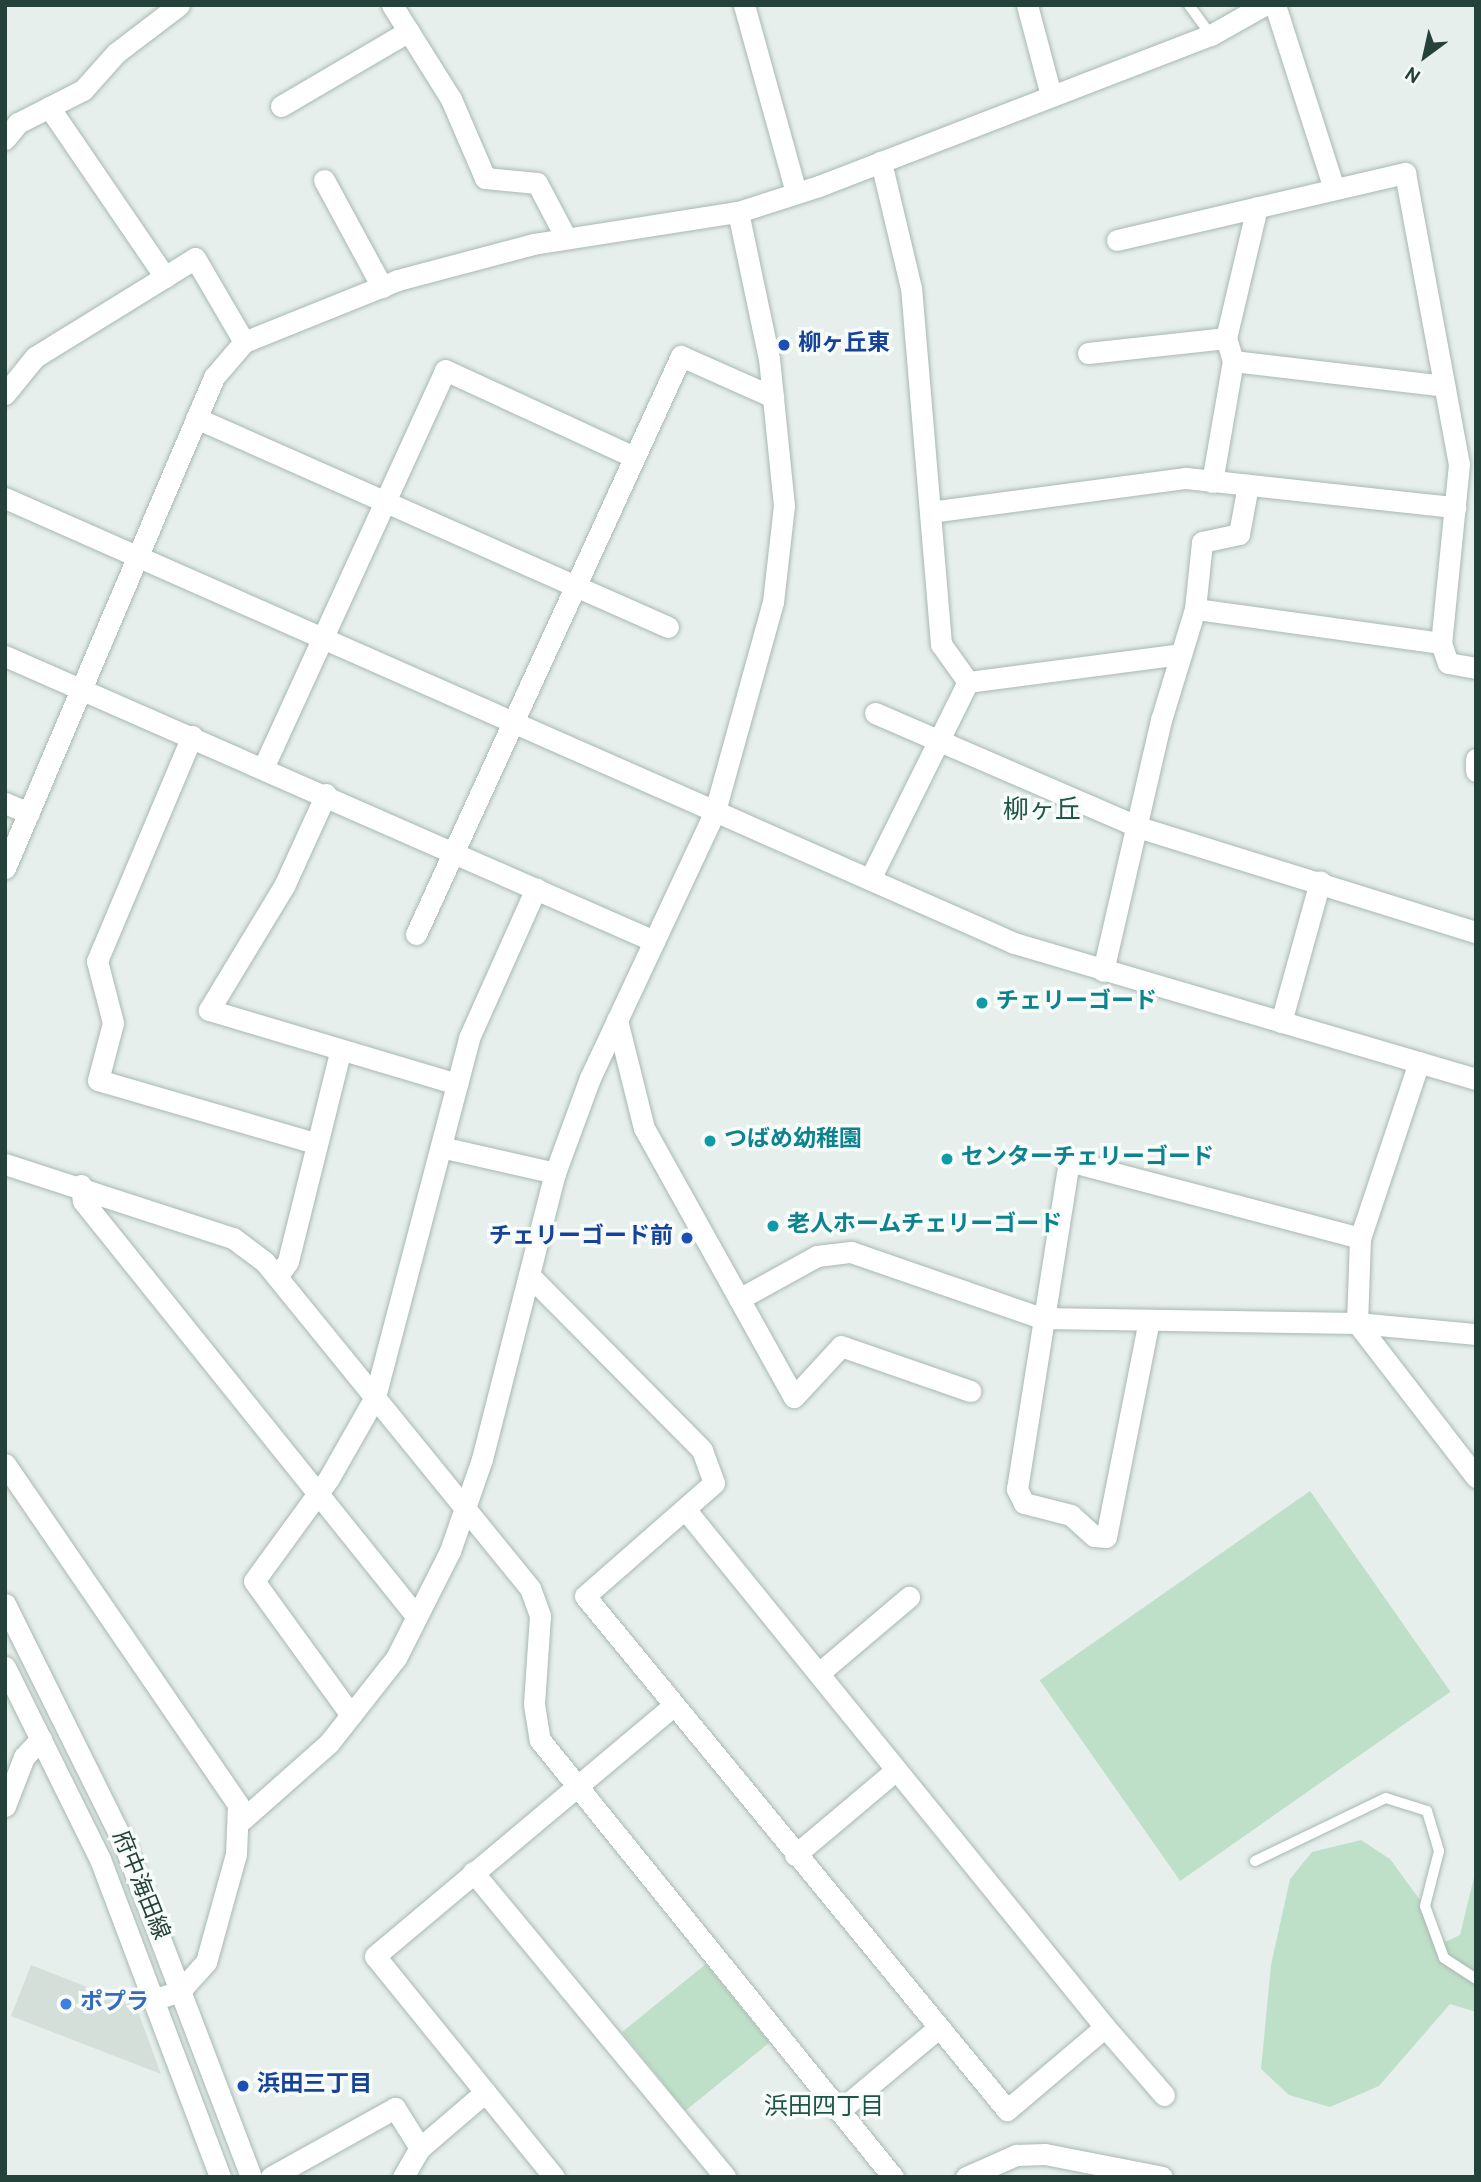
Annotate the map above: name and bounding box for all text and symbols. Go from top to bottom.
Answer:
north arrow [1390,21,1460,91]
text: N [1401,60,1426,87]
place label: 柳ヶ丘東 [798,331,890,359]
marker: 柳ヶ丘東 [776,337,792,353]
district label: 柳ヶ丘 [1003,796,1081,828]
place label: チェリーゴード [996,989,1157,1017]
marker: チェリーゴード [974,995,990,1011]
place label: つばめ幼稚園 [724,1127,862,1155]
marker: つばめ幼稚園 [702,1133,718,1149]
place label: センターチェリーゴード [961,1145,1214,1173]
marker: センターチェリーゴード [939,1151,955,1167]
place label: 老人ホームチェリーゴード [787,1212,1063,1240]
marker: 老人ホームチェリーゴード [765,1218,781,1234]
place label: チェリーゴード前 [489,1224,673,1252]
marker: チェリーゴード前 [679,1230,695,1246]
street label: 府中海田線 [105,1828,173,1944]
place label: ポプラ [80,1990,149,2018]
marker: ポプラ [58,1996,74,2012]
place label: 浜田三丁目 [257,2072,372,2100]
marker: 浜田三丁目 [235,2078,251,2094]
district label: 浜田四丁目 [764,2095,884,2123]

